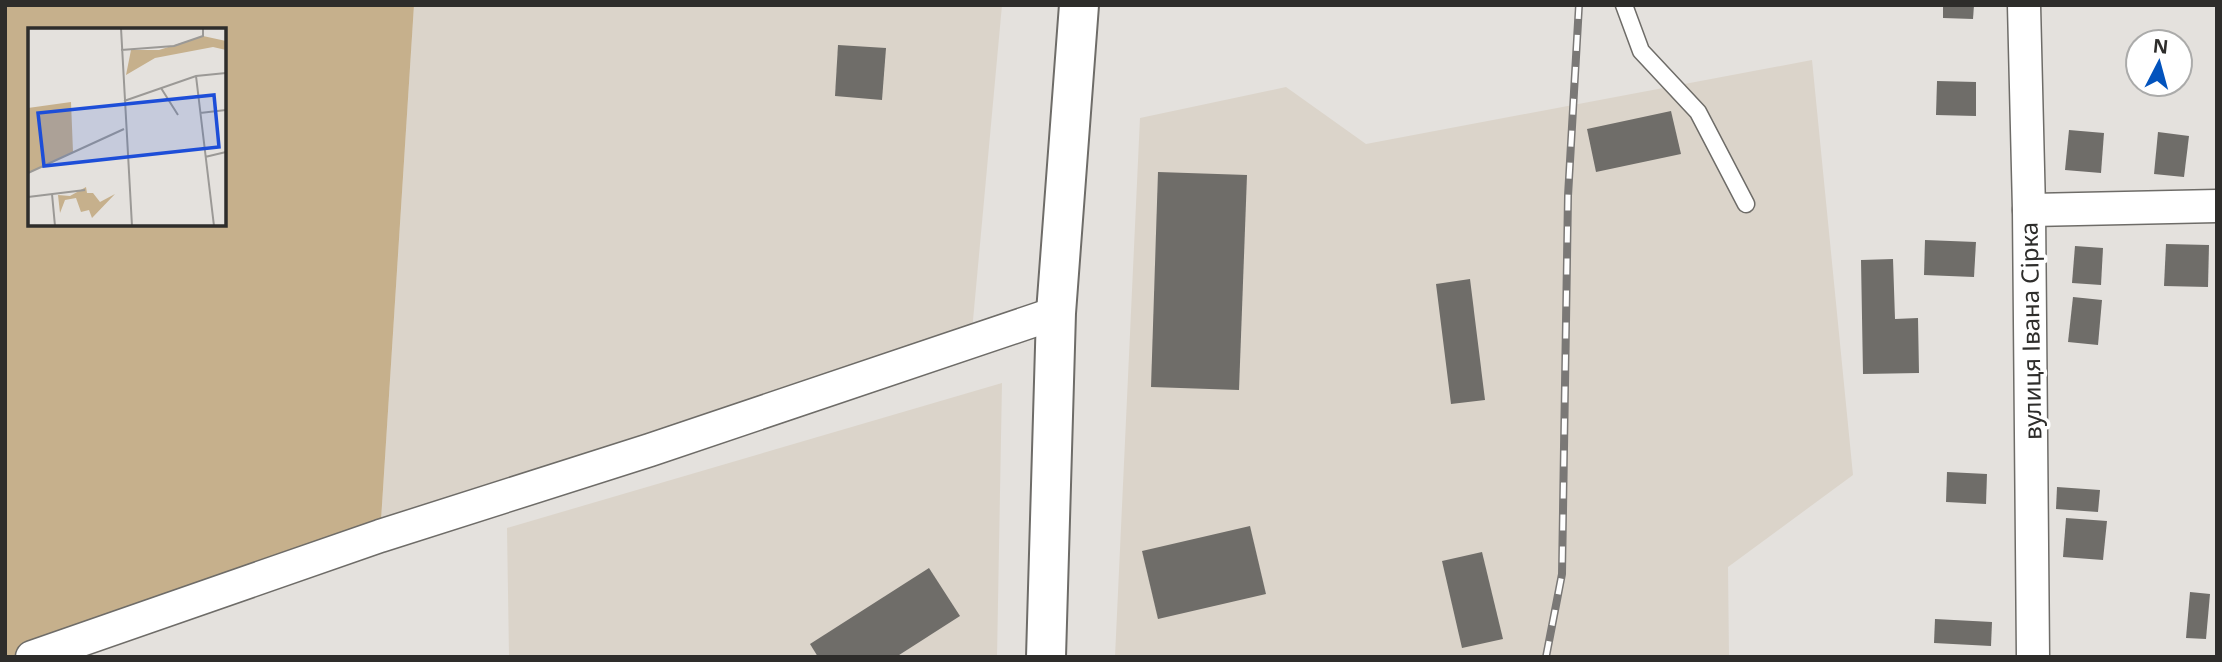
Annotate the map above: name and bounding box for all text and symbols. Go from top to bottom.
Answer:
inset map [28,28,226,226]
north arrow [2124,28,2194,98]
text: N [2152,32,2170,60]
street label: вулиця Івана Сірка [2012,222,2048,440]

